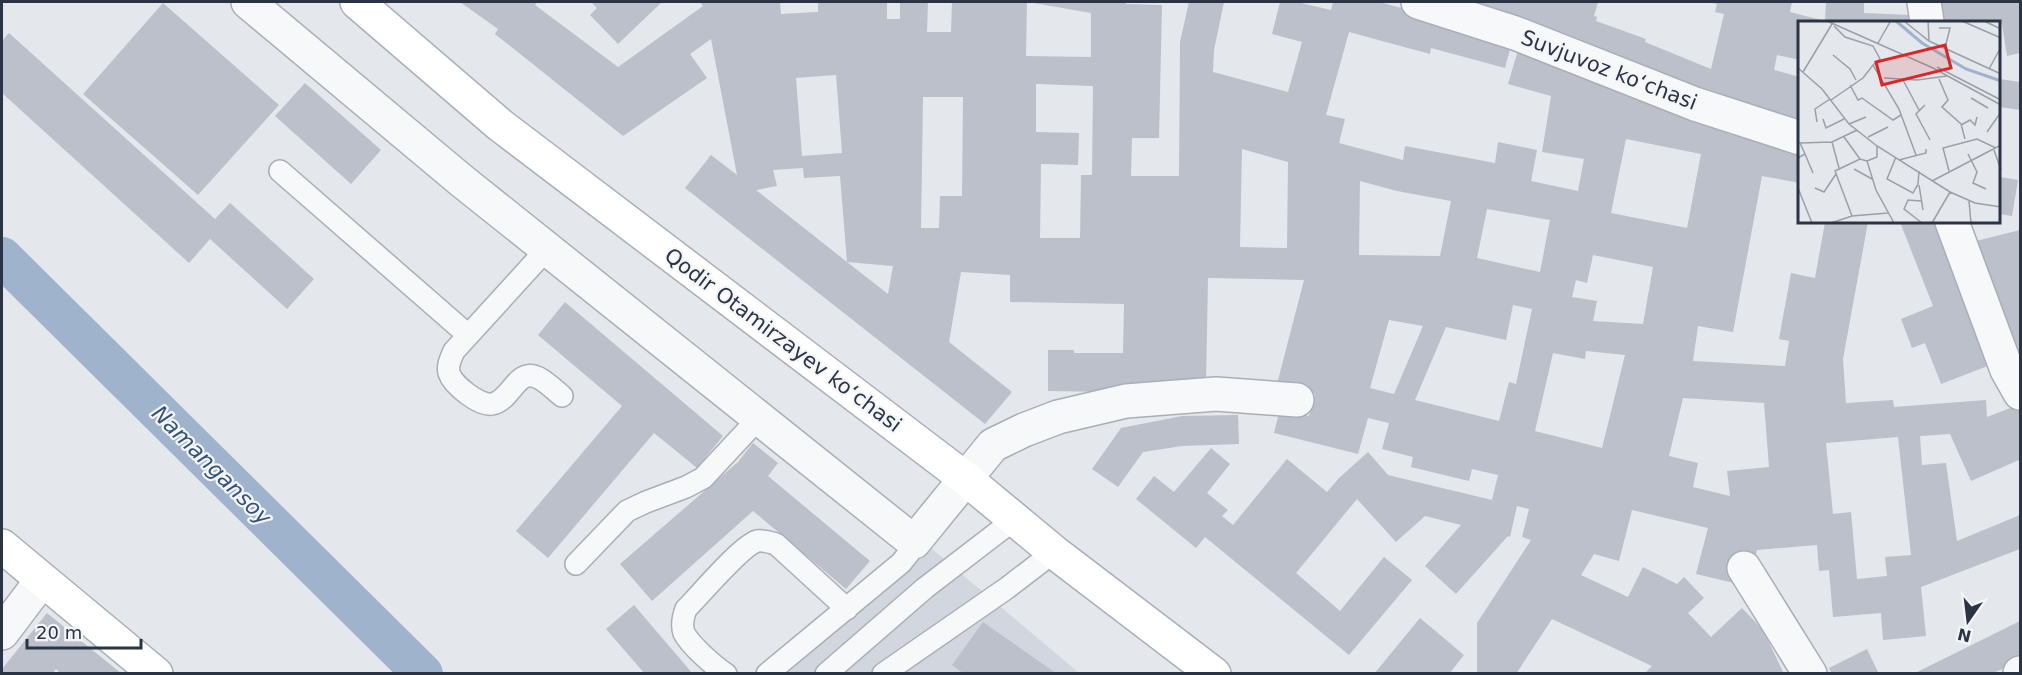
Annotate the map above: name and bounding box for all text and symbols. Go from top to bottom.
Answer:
inset map [1798,21,2001,224]
street label: Suvjuvoz koʻchasi [1518,25,1700,115]
street label: Qodir Otamirzayev koʻchasi [660,243,906,437]
water label: Namangansoy [147,401,277,531]
north arrow [1938,591,1998,651]
scale bar [27,612,141,650]
text: 20 m [36,622,82,643]
text: N [1956,624,1973,646]

